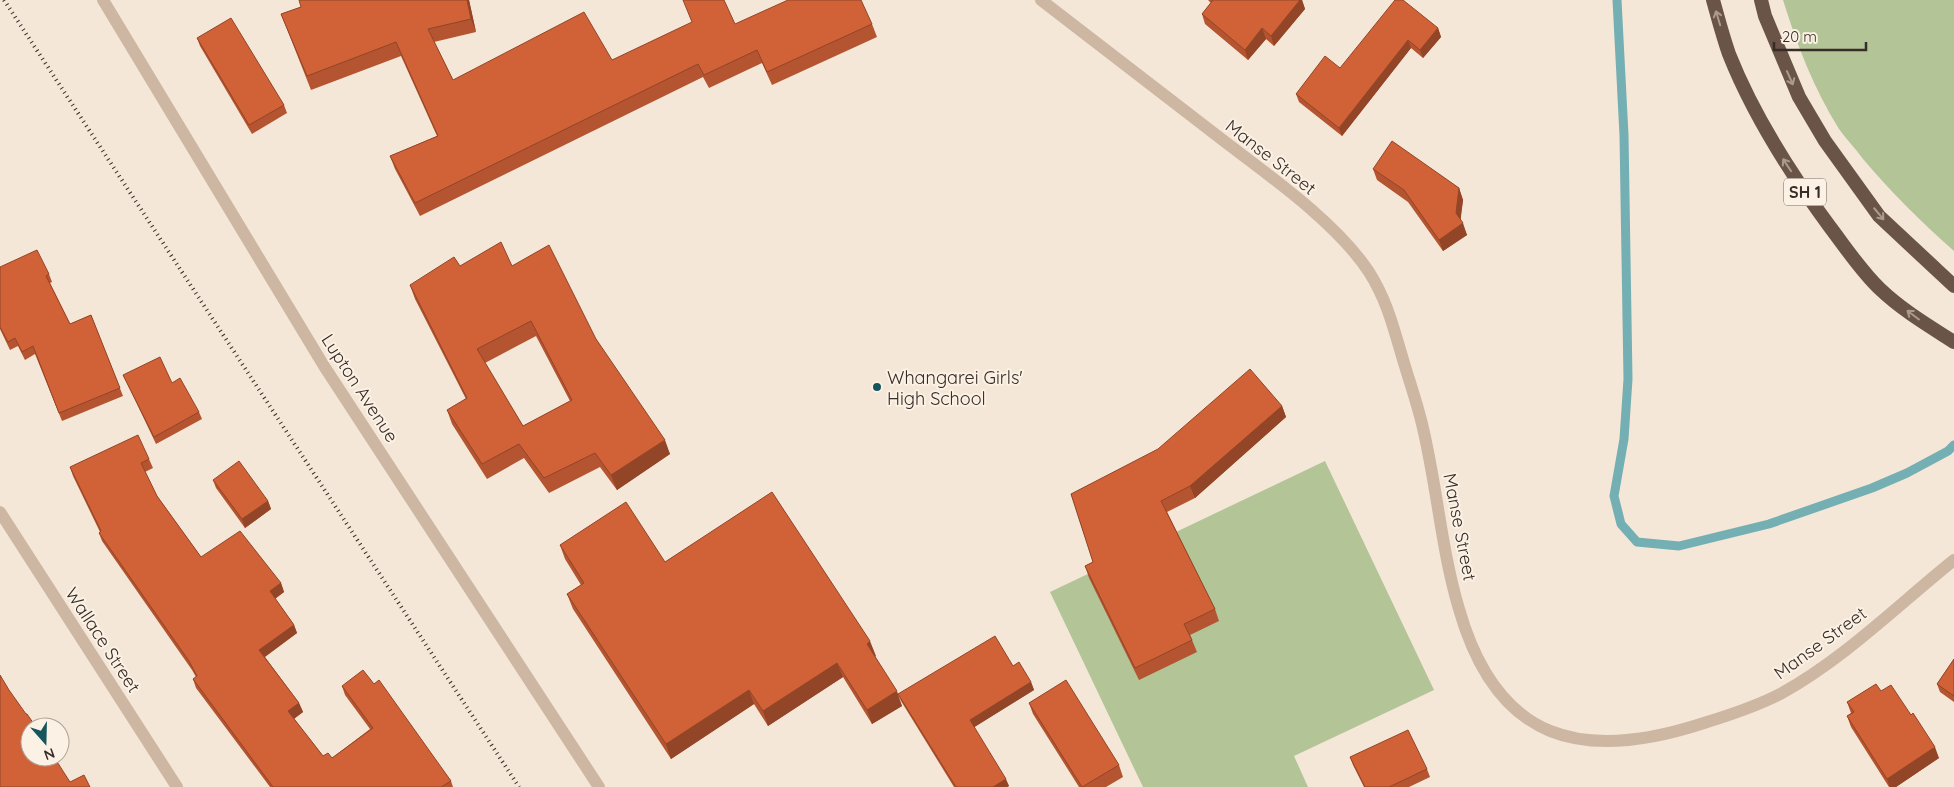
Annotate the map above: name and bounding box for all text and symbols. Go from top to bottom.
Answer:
one-way arrow [1713,11,1723,27]
scale bar [1774,20,1866,52]
text: 20 m [1782,27,1817,46]
one-way arrow [1786,70,1796,85]
street label: Manse Street [1221,114,1321,200]
one-way arrow [1782,158,1792,172]
road number: SH 1 [1784,178,1826,206]
one-way arrow [1873,207,1884,220]
one-way arrow [1906,310,1920,320]
street label: Lupton Avenue [316,330,404,446]
place label: Whangarei Girls' High School [887,366,1023,410]
marker: Whangarei Girls' High School [871,381,883,393]
street label: Manse Street [1438,471,1482,583]
street label: Wallace Street [60,583,146,697]
street label: Manse Street [1769,602,1871,684]
north arrow [20,717,70,767]
text: N [42,744,57,764]

